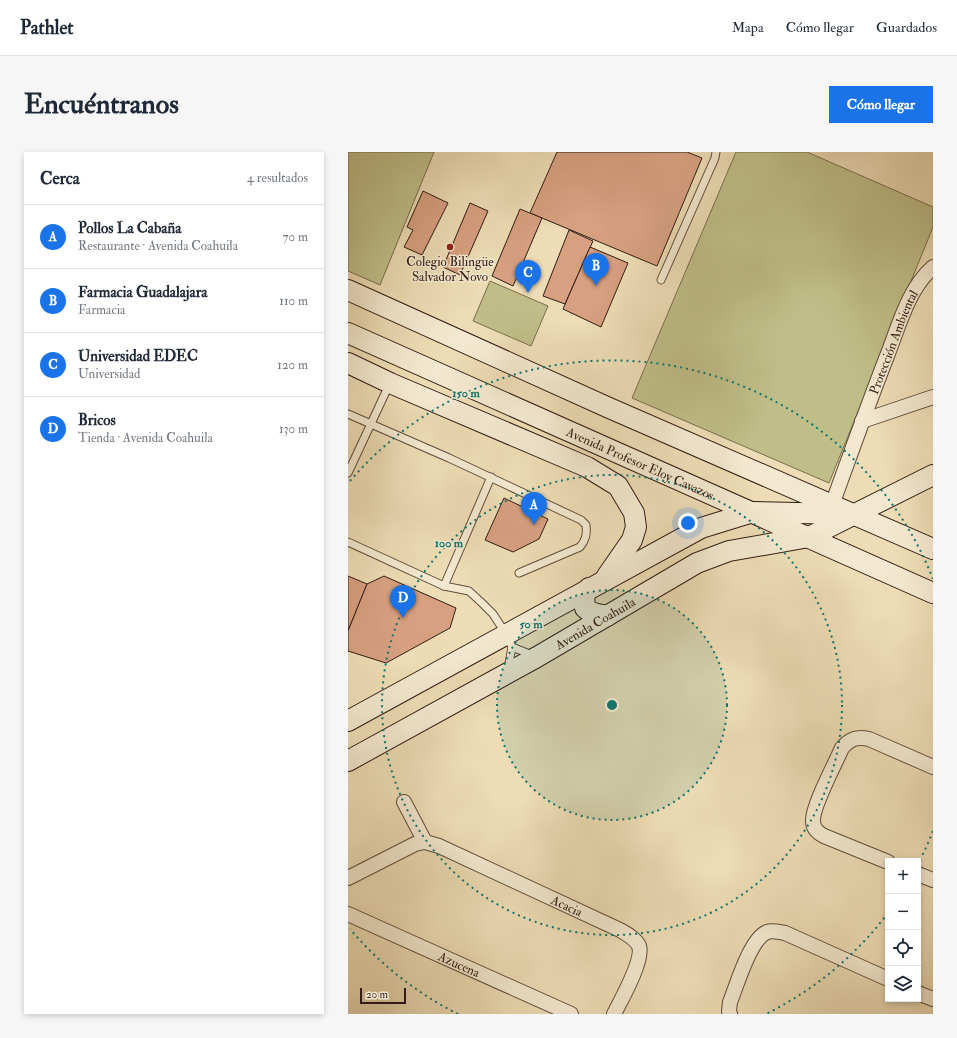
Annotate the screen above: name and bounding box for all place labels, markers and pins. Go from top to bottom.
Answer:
marker: Colegio Bilingüe Salvador Novo [445,242,455,252]
pin: B [583,253,609,286]
place label: Colegio Bilingüe Salvador Novo [406,254,494,285]
pin: C [515,260,541,293]
pin: A [521,492,547,525]
pin: D [390,585,416,618]
centre of rings [605,698,619,712]

